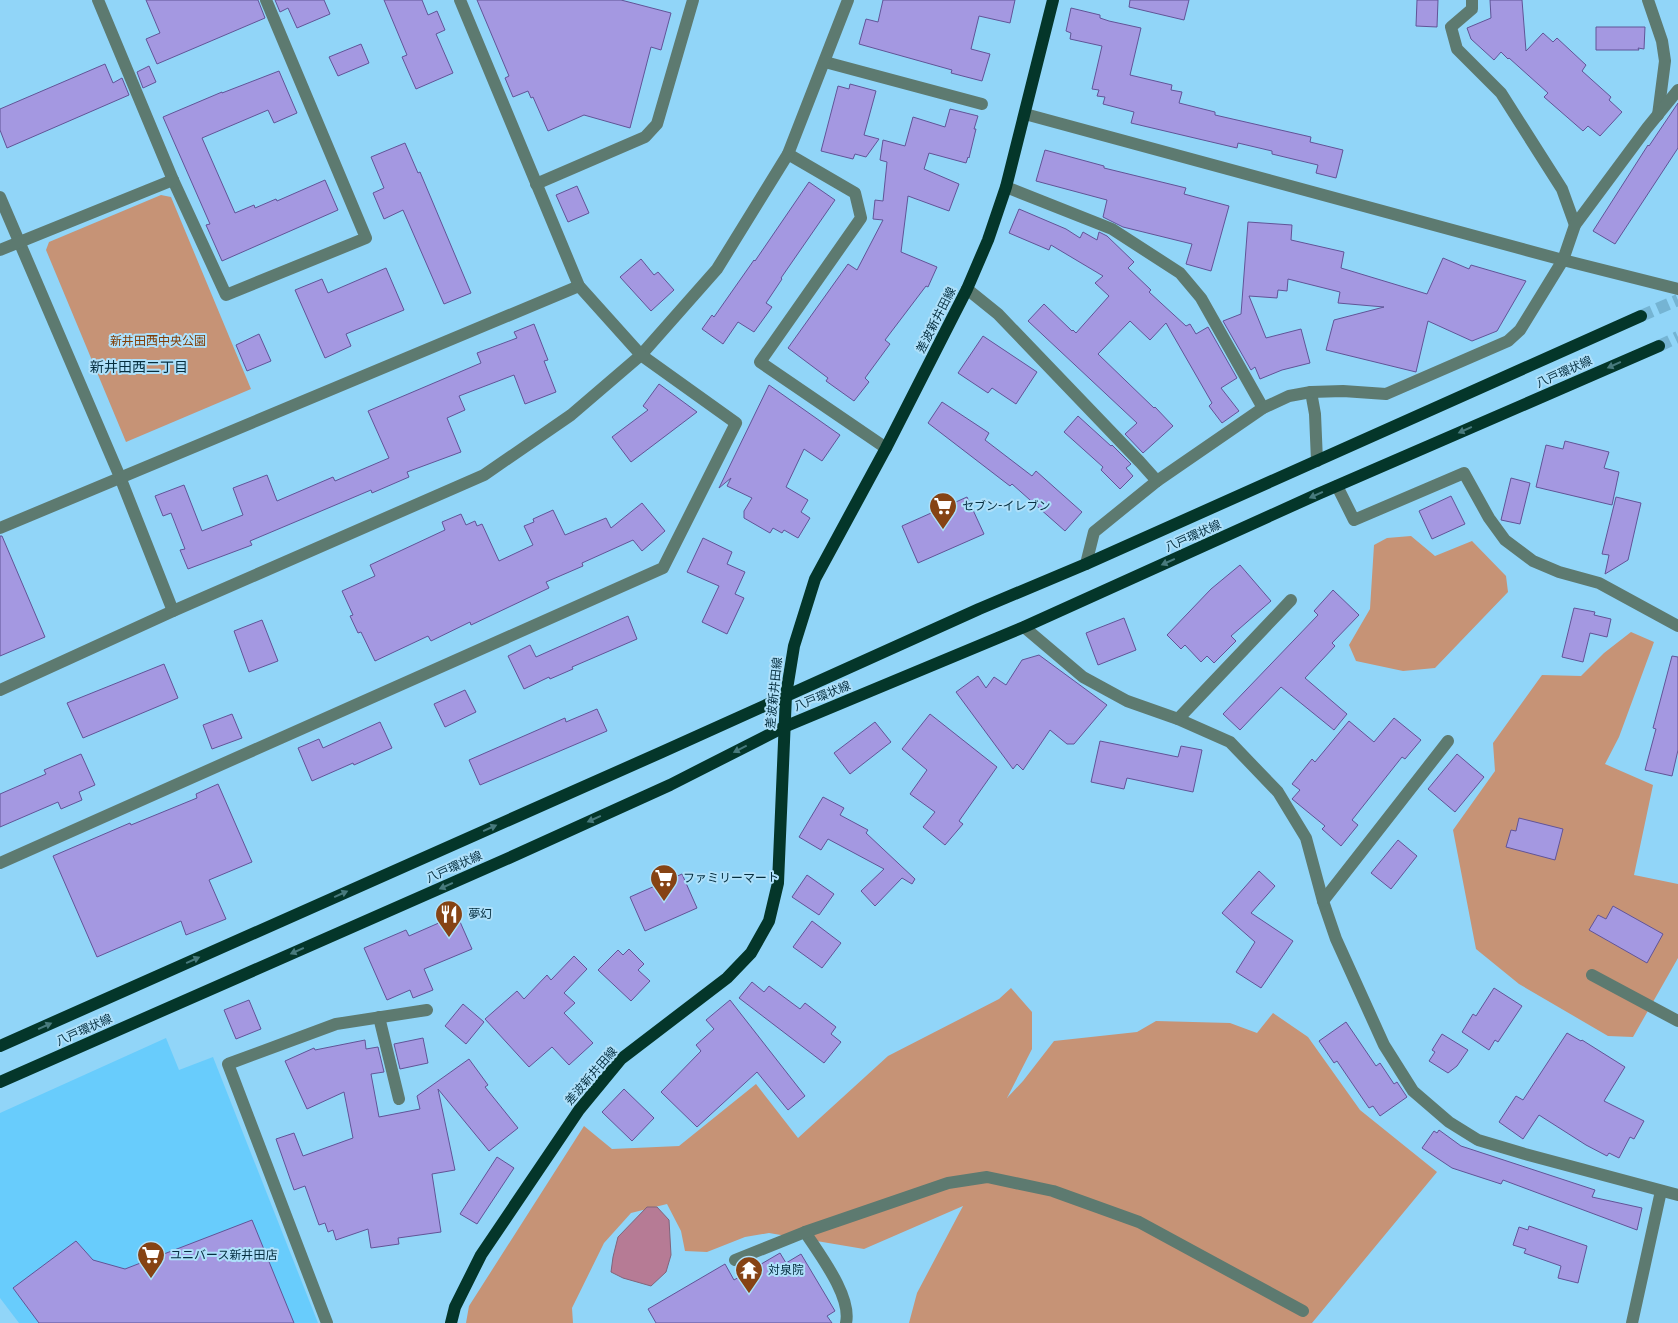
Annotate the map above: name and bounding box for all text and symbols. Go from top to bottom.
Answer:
street label: 差波新井田線 [913,285,959,355]
park label: 新井田西中央公園 [110,334,206,348]
street label: 八戸環状線 [1534,353,1594,391]
district label: 新井田西二丁目 [90,359,188,376]
one-way arrow [1607,362,1621,370]
one-way arrow [1457,426,1472,434]
supermarket icon: セブン-イレブン [928,491,958,530]
one-way arrow [1309,491,1323,499]
place label: セブン-イレブン [962,499,1050,513]
street label: 八戸環状線 [1163,517,1223,555]
one-way arrow [1161,558,1175,566]
street label: 差波新井田線 [763,656,785,730]
street label: 八戸環状線 [792,678,852,714]
one-way arrow [733,745,748,753]
one-way arrow [587,816,601,824]
one-way arrow [483,823,497,831]
street label: 八戸環状線 [424,848,484,886]
supermarket icon: ファミリーマート [649,863,679,902]
place label: ファミリーマート [683,871,779,885]
one-way arrow [439,882,453,890]
one-way arrow [334,889,348,897]
restaurant icon: 夢幻 [434,899,464,938]
place label: 夢幻 [468,907,492,921]
one-way arrow [290,948,304,956]
one-way arrow [186,956,200,964]
street label: 八戸環状線 [54,1011,114,1049]
one-way arrow [38,1022,52,1030]
street label: 差波新井田線 [562,1044,620,1108]
supermarket icon: ユニバース新井田店 [136,1240,166,1279]
place label: ユニバース新井田店 [170,1248,277,1262]
temple icon: 対泉院 [734,1255,764,1294]
place label: 対泉院 [768,1263,804,1277]

